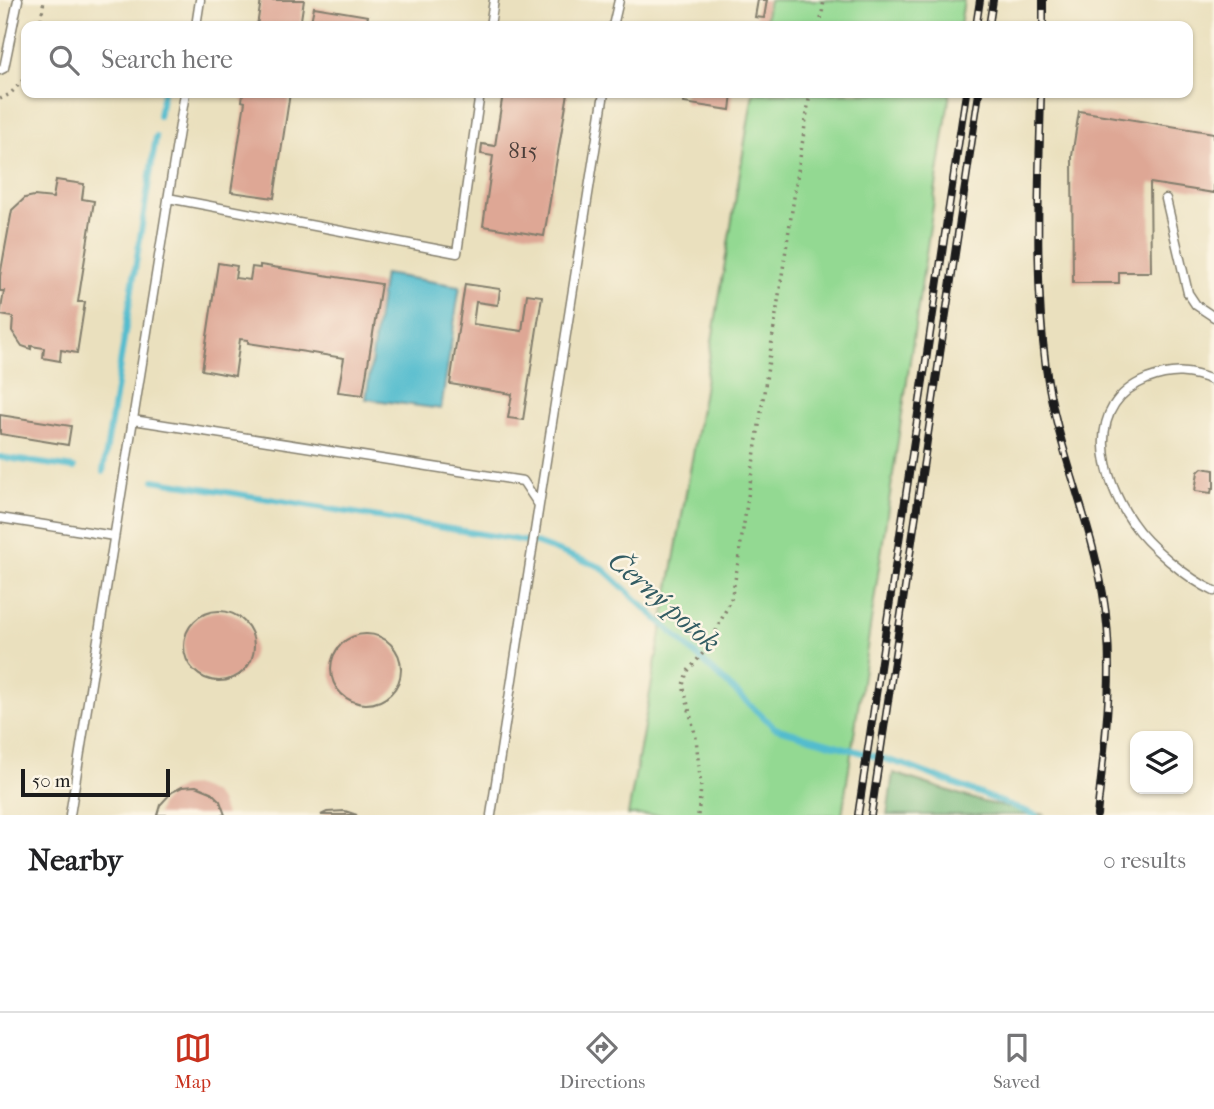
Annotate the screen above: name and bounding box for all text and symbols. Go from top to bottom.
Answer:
search box [21,21,1193,98]
icon: search [45,41,83,79]
text: Search here [101,44,233,75]
house number: 815 [508,137,538,164]
water label: Černý potok [602,543,728,659]
map controls [1130,731,1193,794]
button: layers [1130,731,1193,794]
scale bar [21,766,170,798]
text: 50 m [32,770,71,792]
text: Nearby [28,843,123,878]
text: 0 results [1103,847,1186,874]
tab: Map [174,1029,212,1093]
tab: Directions [560,1029,645,1093]
tab: Saved [993,1029,1040,1093]

